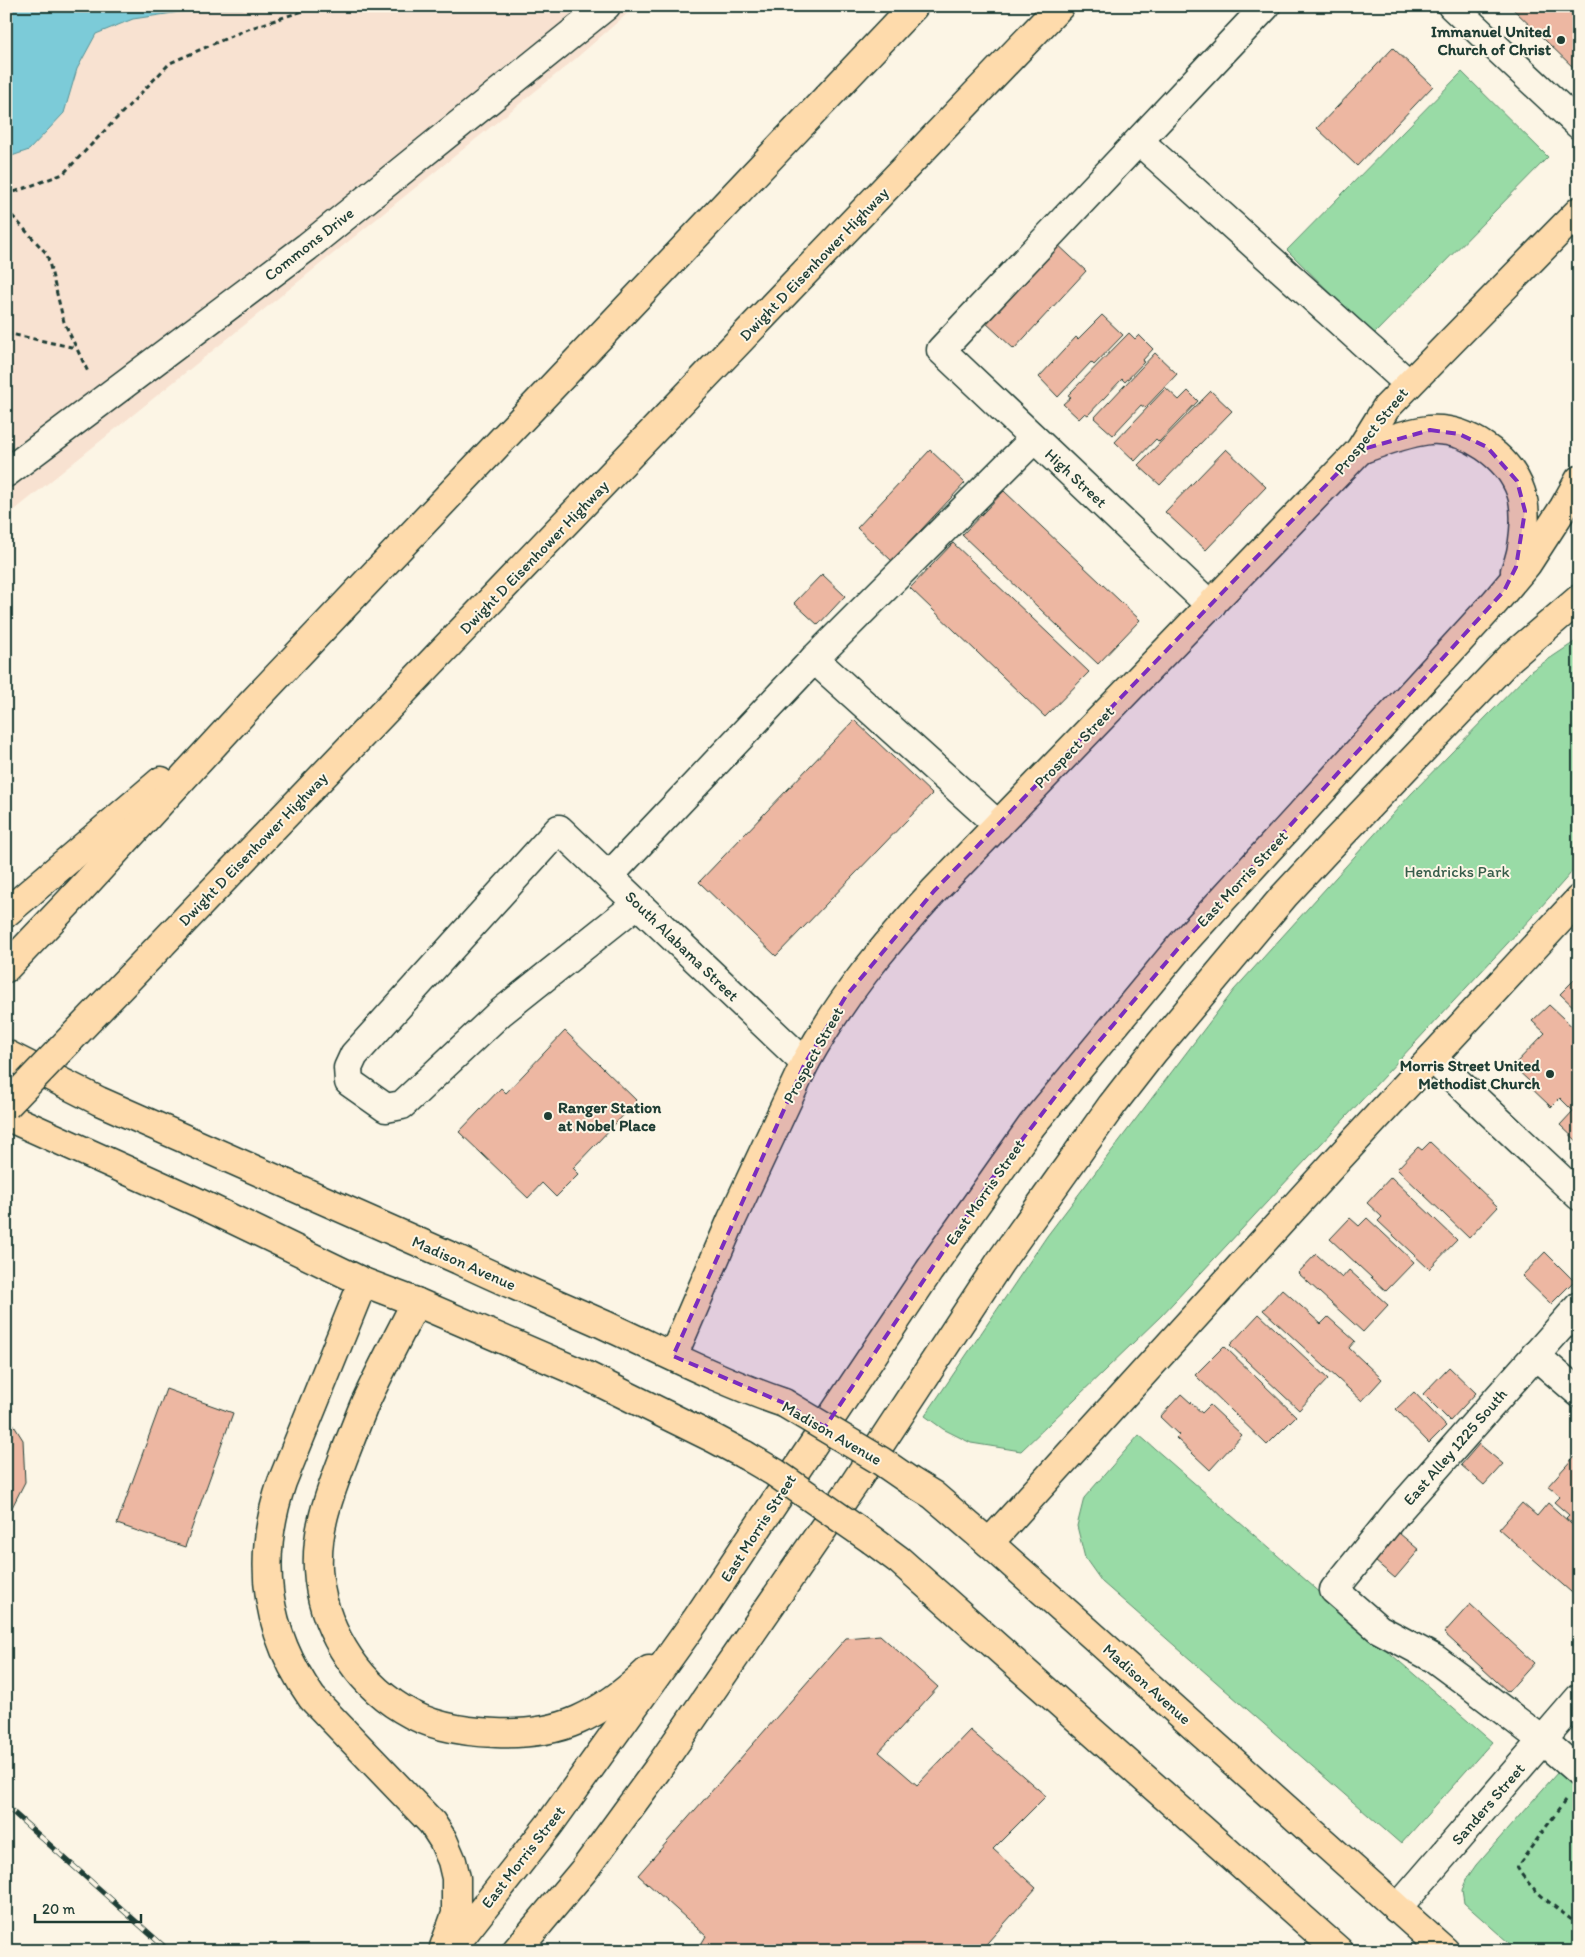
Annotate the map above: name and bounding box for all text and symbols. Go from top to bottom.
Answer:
place label: Immanuel United Church of Christ [1431,22,1551,59]
marker: Immanuel United Church of Christ [1555,34,1567,46]
street label: Dwight D Eisenhower Highway [736,183,893,345]
street label: Commons Drive [260,203,358,285]
street label: Prospect Street [1330,384,1412,478]
street label: High Street [1041,445,1111,511]
street label: Dwight D Eisenhower Highway [456,476,613,638]
street label: Prospect Street [1030,702,1118,792]
street label: Dwight D Eisenhower Highway [175,768,332,930]
street label: East Morris Street [1193,827,1291,931]
park label: Hendricks Park [1404,862,1510,881]
street label: South Alabama Street [621,887,743,1005]
street label: Prospect Street [779,1004,847,1106]
place label: Morris Street United Methodist Church [1400,1056,1540,1093]
marker: Morris Street United Methodist Church [1544,1068,1556,1080]
place label: Ranger Station at Nobel Place [558,1098,662,1135]
marker: Ranger Station at Nobel Place [542,1110,554,1122]
street label: East Morris Street [941,1135,1029,1248]
street label: Madison Avenue [409,1232,519,1295]
street label: East Alley 1225 South [1399,1385,1511,1509]
street label: Madison Avenue [779,1397,885,1469]
street label: East Morris Street [716,1471,800,1585]
street label: Madison Avenue [1099,1640,1195,1729]
street label: Sanders Street [1447,1759,1529,1849]
street label: East Morris Street [477,1802,569,1912]
scale bar [35,1892,141,1924]
text: 20 m [42,1900,76,1918]

